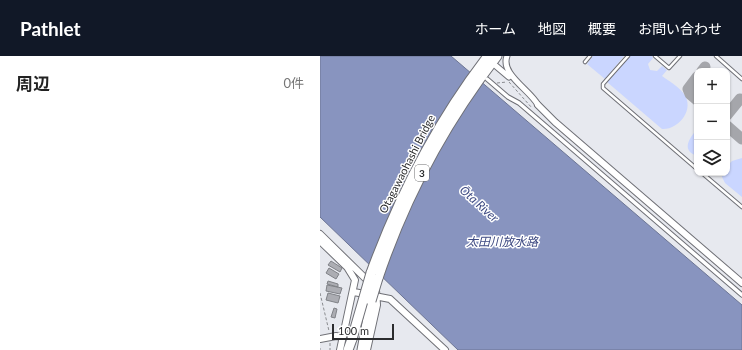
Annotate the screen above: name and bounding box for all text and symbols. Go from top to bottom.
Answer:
text: Pathlet [20,17,81,40]
text: ホーム [474,20,516,37]
text: 地図 [538,20,566,37]
text: 概要 [588,20,616,37]
text: お問い合わせ [638,20,722,37]
map controls [694,68,730,176]
button: + [694,68,730,104]
text: 周辺 [16,73,50,94]
text: 0件 [283,75,304,91]
button: − [694,104,730,140]
street label: Otagawaohashi Bridge [376,112,437,215]
button: layers [694,140,730,176]
road number: 3 [415,165,429,181]
water label: Ōta River [457,182,503,226]
water label: 太田川放水路 [466,234,539,249]
scale bar [332,322,394,341]
text: 100 m [338,324,369,337]

